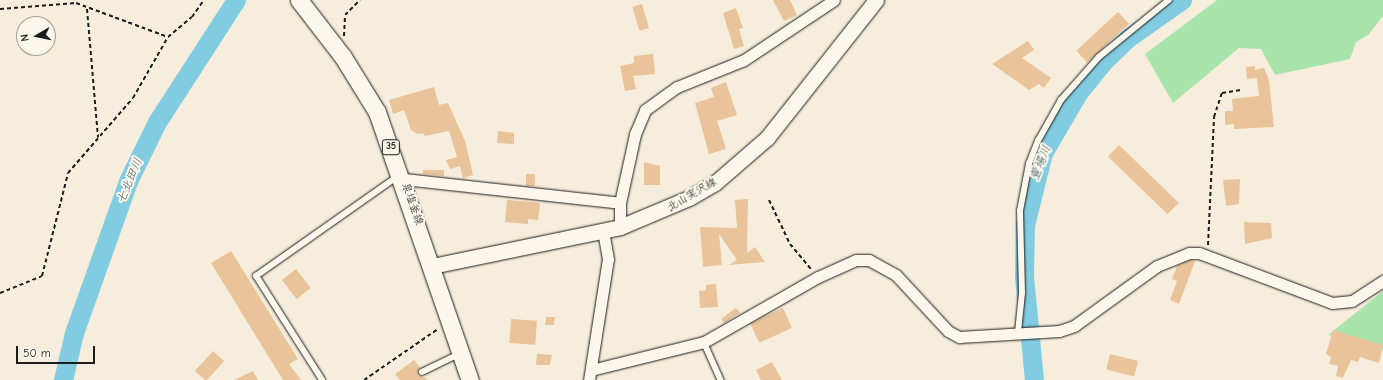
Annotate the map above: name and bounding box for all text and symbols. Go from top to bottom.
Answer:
north arrow [16,16,56,56]
text: N [18,33,32,42]
road number: 35 [381,139,401,155]
water label: 萱場川 [1028,144,1054,182]
water label: 七北田川 [114,156,146,206]
street label: 北山実沢線 [665,176,719,214]
street label: 泉塩釜線 [399,181,425,227]
scale bar [18,338,97,364]
text: 50 m [23,346,51,360]

